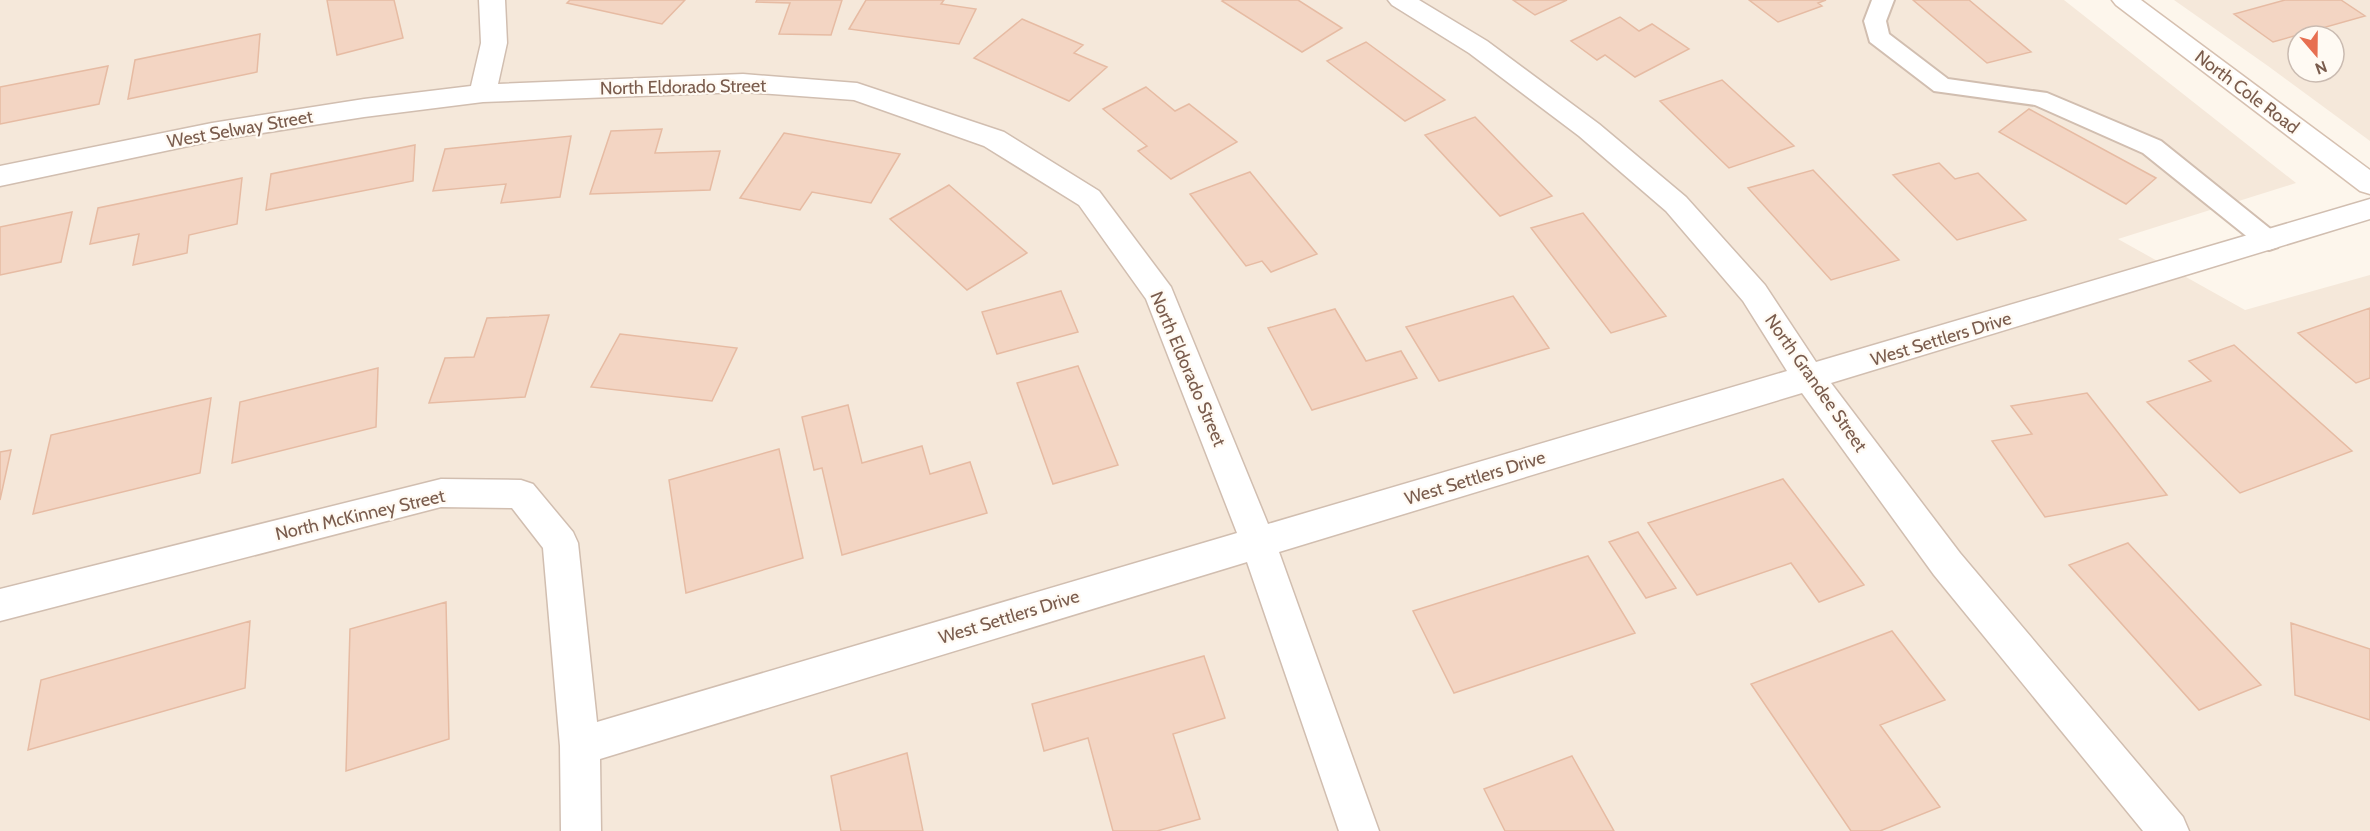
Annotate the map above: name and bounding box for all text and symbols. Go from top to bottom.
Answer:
north arrow [2286,24,2346,84]
street label: North Cole Road [2190,46,2304,138]
text: N [2312,57,2330,78]
street label: North Eldorado Street [600,75,766,99]
street label: West Selway Street [165,105,315,153]
street label: North Eldorado Street [1145,288,1231,450]
street label: West Settlers Drive [1868,307,2014,371]
street label: North Grandee Street [1760,310,1872,456]
street label: West Settlers Drive [1402,446,1548,510]
street label: North McKinney Street [273,485,447,545]
street label: West Settlers Drive [936,585,1082,649]

